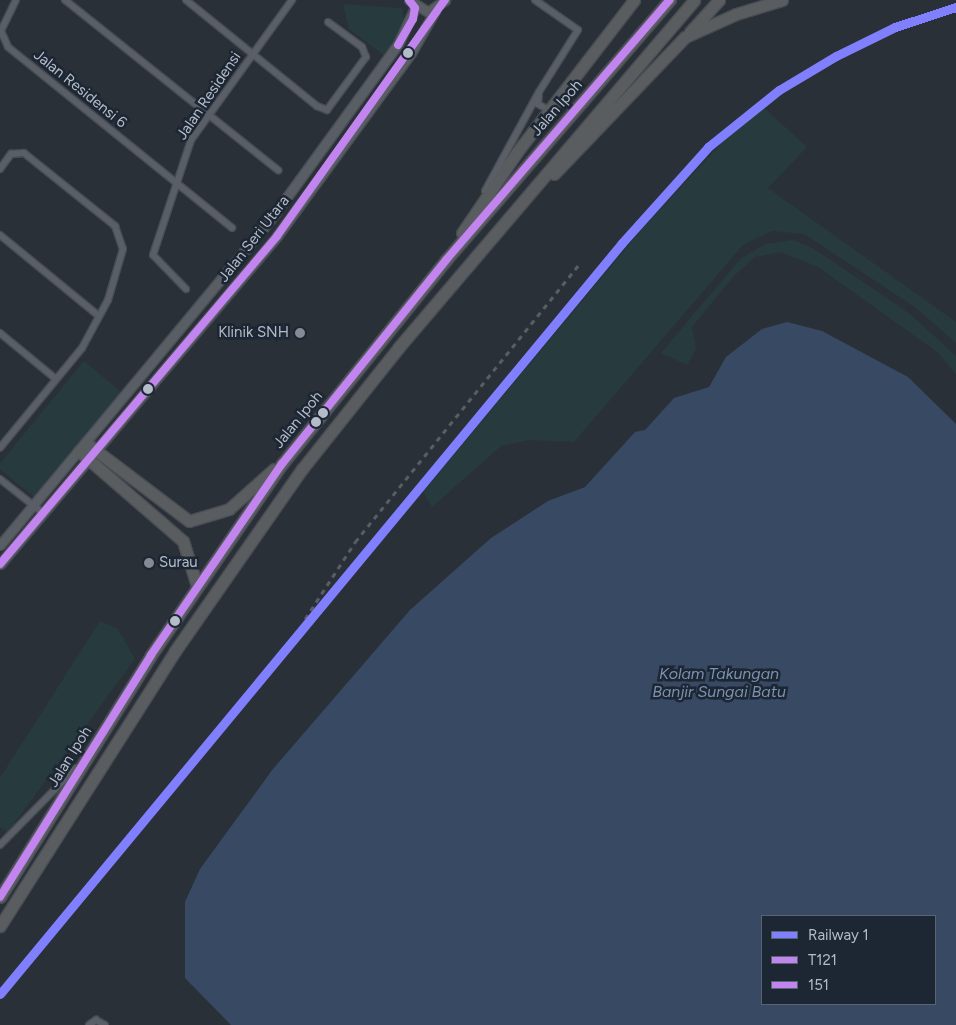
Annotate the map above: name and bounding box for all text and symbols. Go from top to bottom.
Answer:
street label: Jalan Residensi 6 [30,46,130,132]
unlabelled marker [403,48,413,58]
street label: Jalan Residensi [173,49,245,143]
street label: Jalan Ipoh [528,76,586,140]
street label: Jalan Seri Utara [215,192,293,286]
place label: Klinik SNH [218,324,289,342]
marker: Klinik SNH [293,326,307,340]
unlabelled marker [143,384,153,394]
street label: Jalan Ipoh [269,388,327,452]
unlabelled marker [318,408,328,418]
unlabelled marker [311,417,321,427]
place label: Surau [159,554,198,572]
marker: Surau [143,557,155,569]
unlabelled marker [170,616,180,626]
water label: Kolam Takungan Banjir Sungai Batu [652,664,786,702]
street label: Jalan Ipoh [44,723,96,791]
legend [761,915,936,1005]
text: Railway 1 [808,926,869,944]
text: T121 [808,951,837,969]
text: 151 [808,976,829,994]

